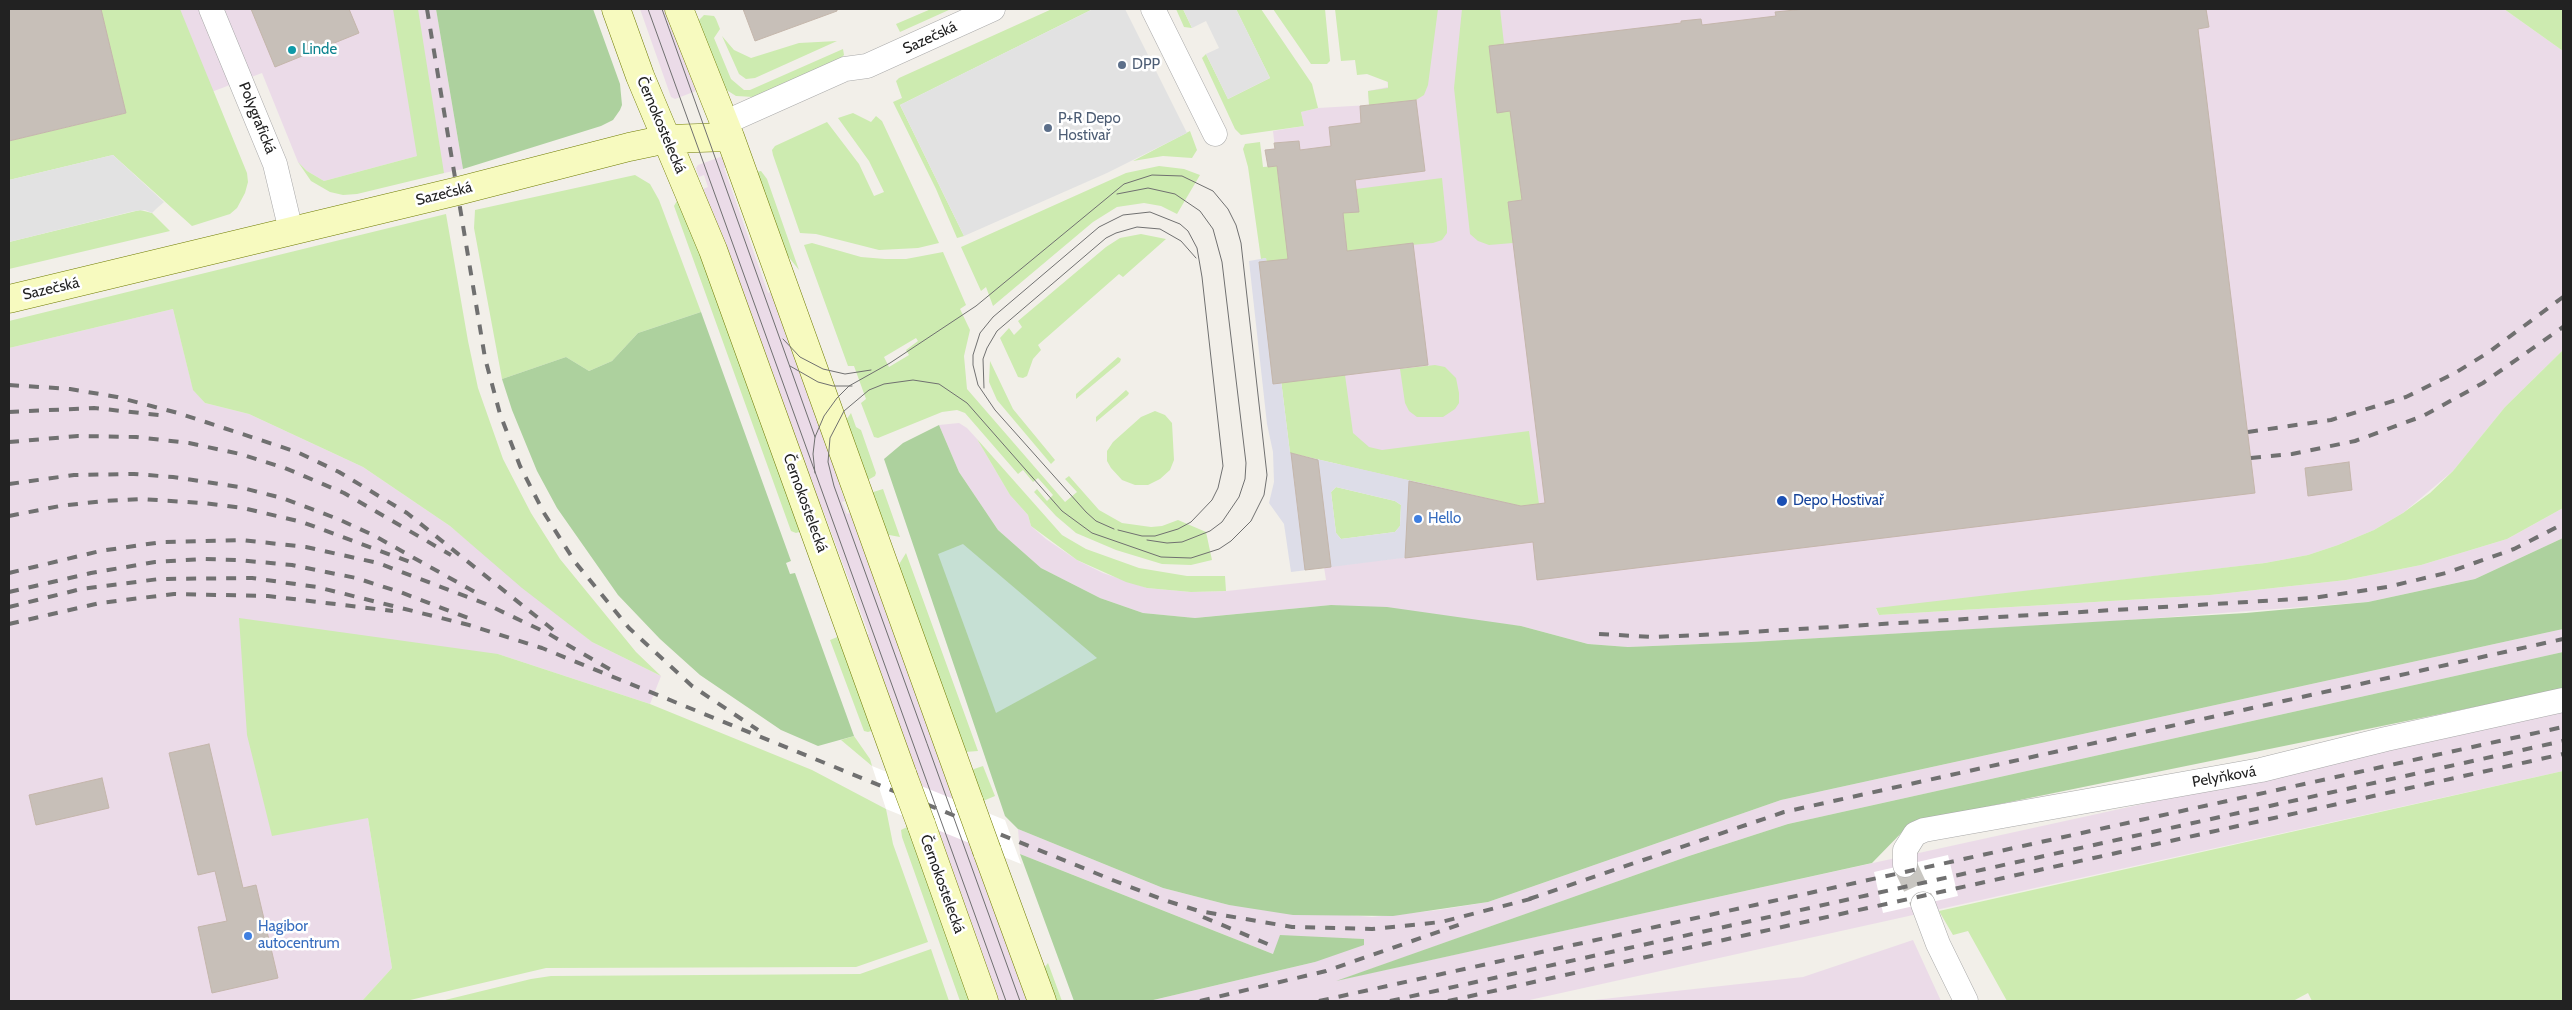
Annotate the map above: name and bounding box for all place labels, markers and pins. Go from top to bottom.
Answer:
place label: Linde [302,41,337,59]
marker: Linde [286,44,298,56]
place label: DPP [1132,56,1160,74]
marker: DPP [1116,59,1128,71]
place label: P+R Depo Hostivař [1058,110,1121,145]
marker: P+R Depo Hostivař [1042,122,1054,134]
place label: Depo Hostivař [1793,492,1884,510]
marker: Depo Hostivař [1775,494,1789,508]
place label: Hello [1428,510,1461,528]
marker: Hello [1412,513,1424,525]
place label: Hagibor autocentrum [258,918,340,953]
marker: Hagibor autocentrum [242,930,254,942]

